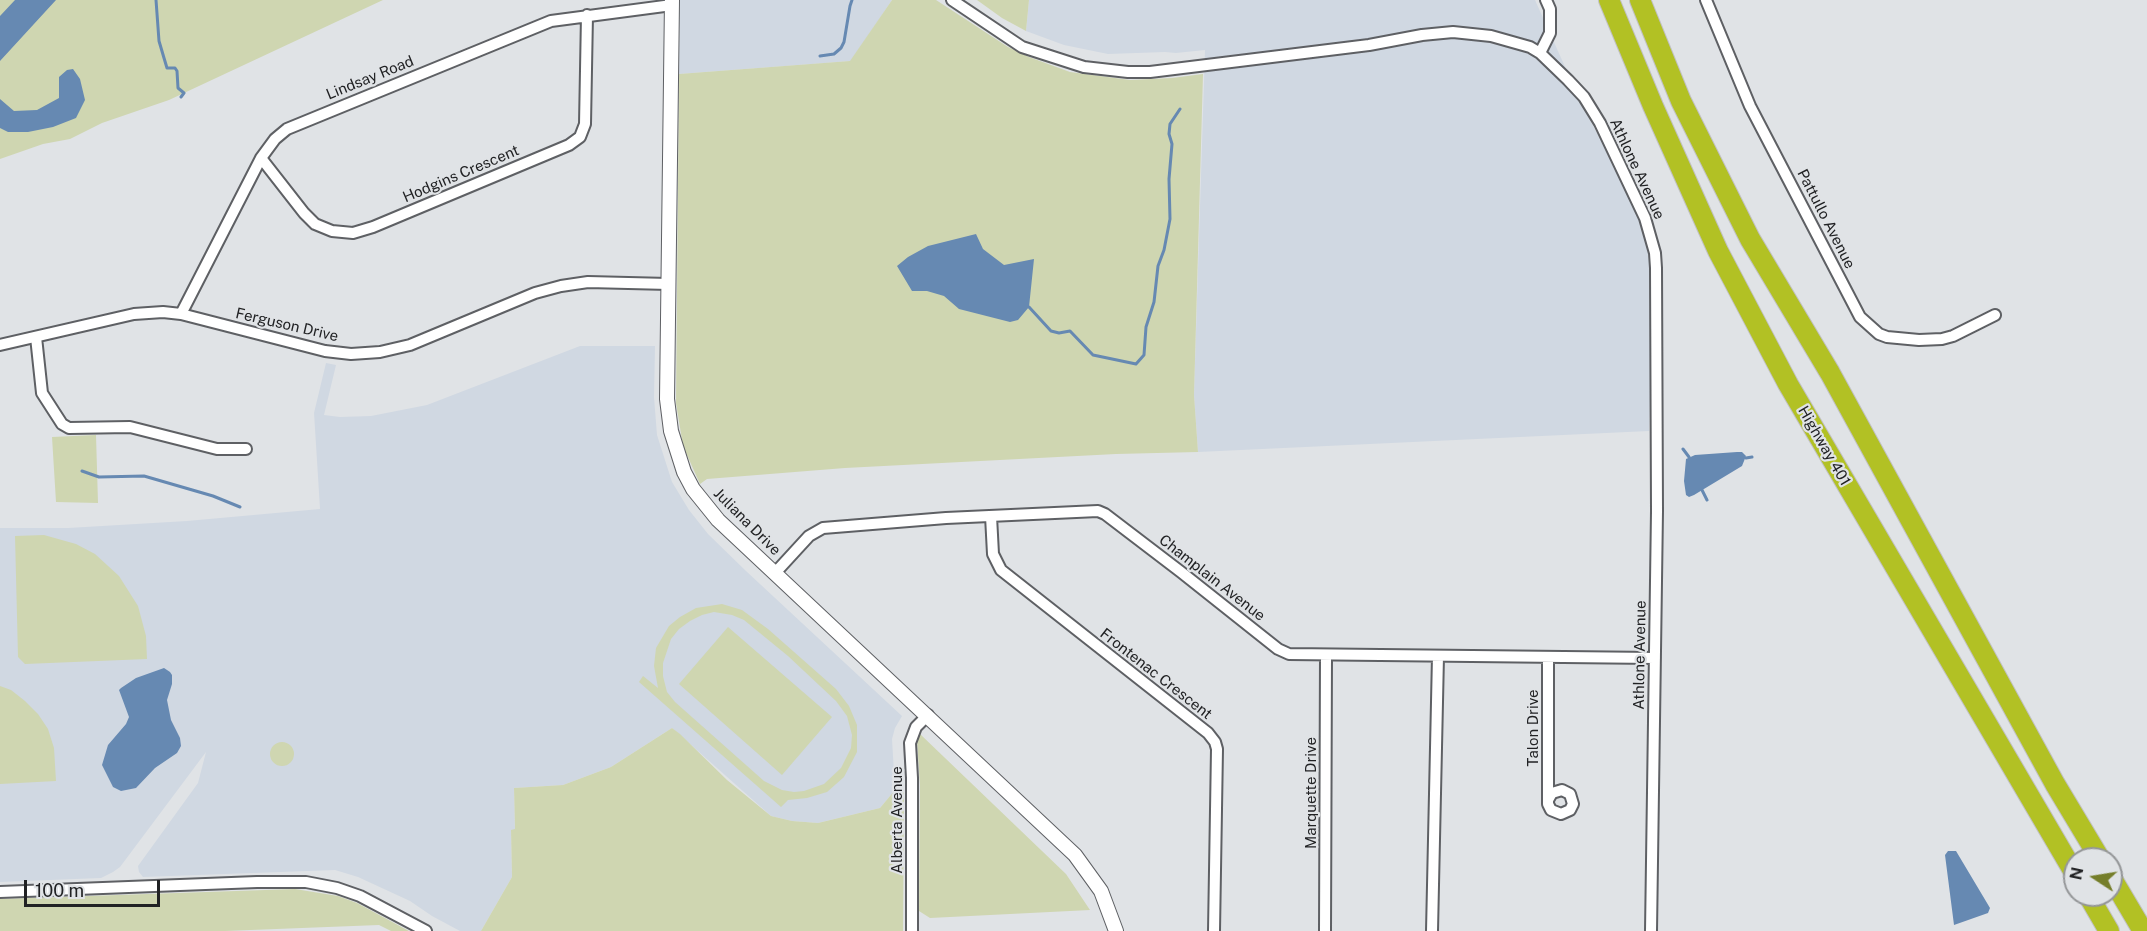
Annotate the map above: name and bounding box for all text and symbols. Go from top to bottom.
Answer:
street label: Lindsay Road [324,52,416,104]
street label: Athlone Avenue [1606,116,1668,222]
street label: Hodgins Crescent [400,141,522,207]
street label: Pattullo Avenue [1793,166,1859,272]
street label: Ferguson Drive [234,304,340,346]
street label: Highway 401 [1794,403,1854,489]
street label: Juliana Drive [710,485,784,559]
street label: Champlain Avenue [1155,531,1269,625]
street label: Athlone Avenue [1630,600,1650,710]
street label: Frontenac Crescent [1096,625,1216,723]
street label: Talon Drive [1524,689,1542,767]
street label: Marquette Drive [1302,737,1320,849]
street label: Alberta Avenue [888,766,906,874]
north arrow [2063,847,2123,907]
text: N [2066,865,2087,882]
scale bar [27,868,164,906]
text: 100 m [35,880,84,901]

